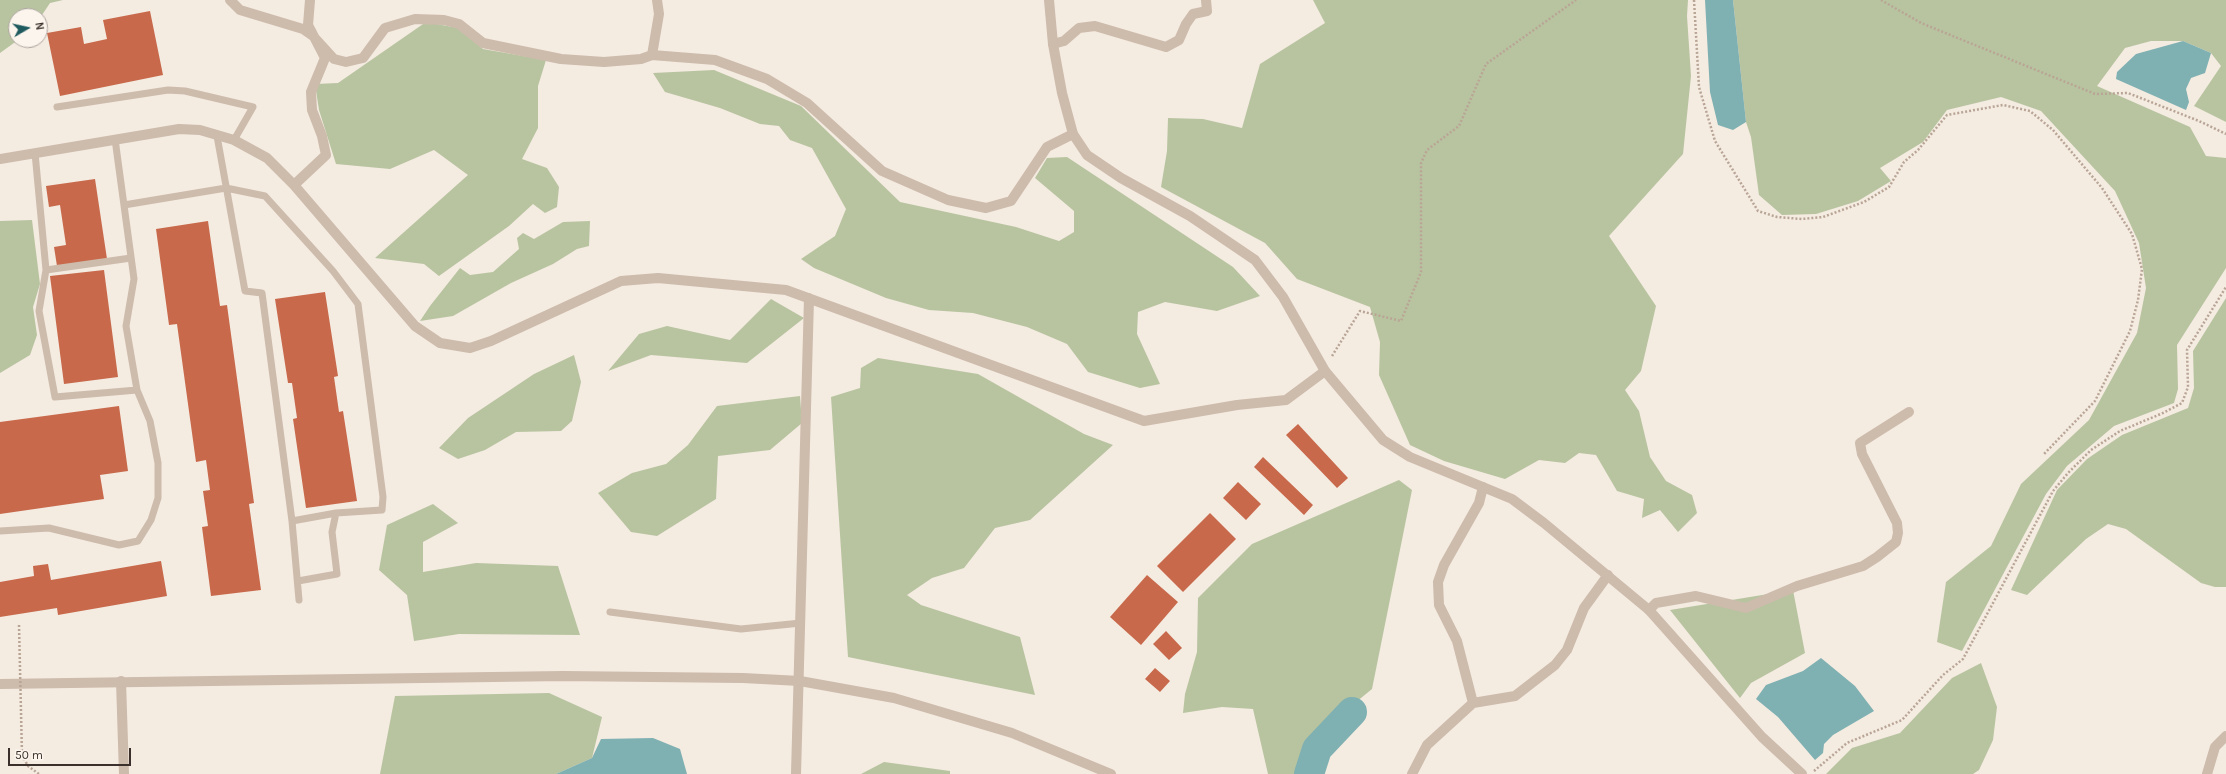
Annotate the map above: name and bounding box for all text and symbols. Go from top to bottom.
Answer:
north arrow [8,8,48,48]
text: N [32,21,46,31]
scale bar [10,740,133,766]
text: 50 m [15,748,43,762]

